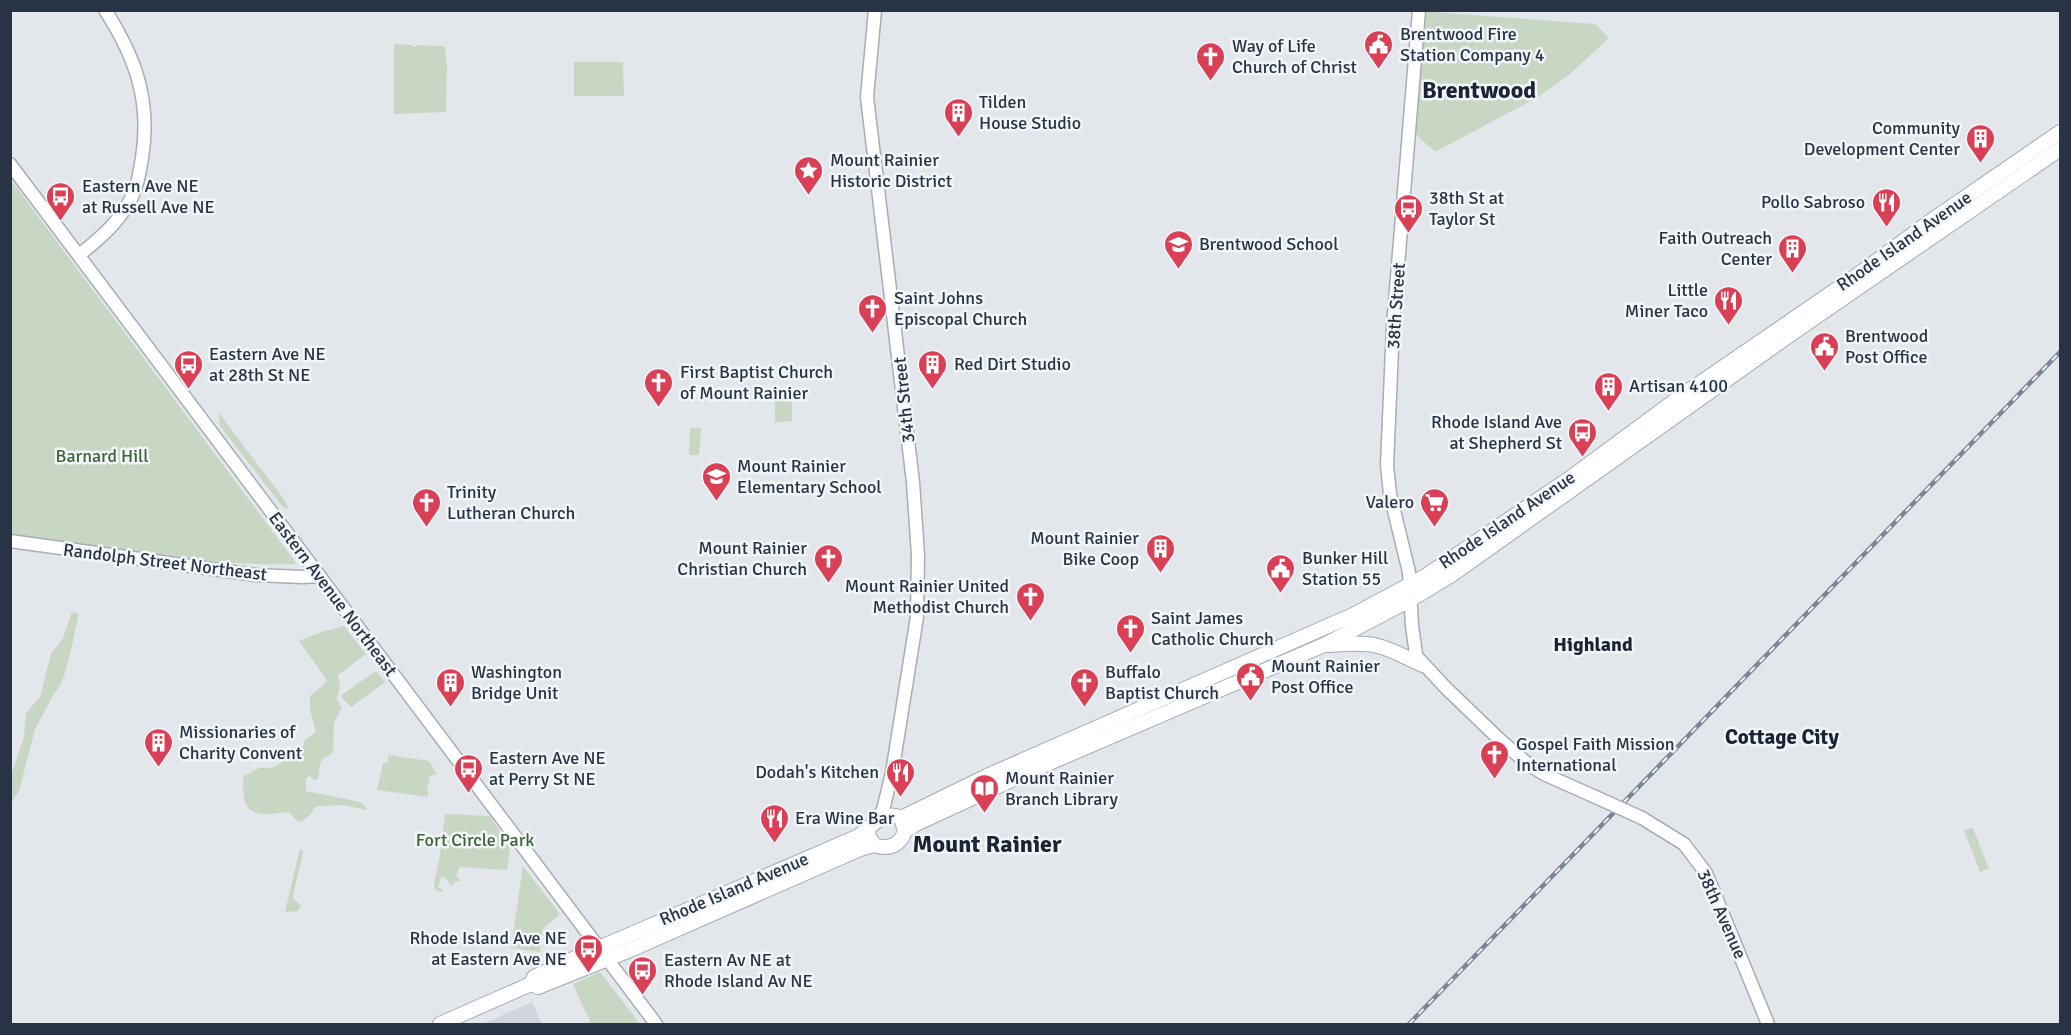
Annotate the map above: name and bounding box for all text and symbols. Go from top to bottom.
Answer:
place label: Brentwood Fire Station Company 4 [1400,23,1545,66]
public building icon: Brentwood Fire Station Company 4 [1363,28,1395,70]
place label: Way of Life Church of Christ [1232,35,1357,78]
church icon: Way of Life Church of Christ [1195,40,1227,82]
district label: Brentwood [1422,75,1536,105]
place label: Tilden House Studio [979,91,1081,134]
building icon: Tilden House Studio [942,96,974,138]
place label: Community Development Center [1804,117,1961,160]
building icon: Community Development Center [1965,122,1997,164]
place label: Mount Rainier Historic District [830,149,952,192]
place icon: Mount Rainier Historic District [793,154,825,196]
place label: Eastern Ave NE at Russell Ave NE [82,175,215,218]
bus stop icon: Eastern Ave NE at Russell Ave NE [45,180,77,222]
street label: Rhode Island Avenue [1832,186,1976,296]
restaurant icon: Pollo Sabroso [1870,186,1902,228]
place label: 38th St at Taylor St [1429,187,1504,230]
place label: Pollo Sabroso [1761,191,1865,213]
bus stop icon: 38th St at Taylor St [1392,192,1424,234]
place label: Faith Outreach Center [1659,227,1772,270]
school or university icon: Brentwood School [1162,228,1194,270]
building icon: Faith Outreach Center [1777,232,1809,274]
place label: Brentwood School [1199,233,1338,255]
street label: 38th Street [1382,262,1410,350]
place label: Little Miner Taco [1625,279,1708,322]
restaurant icon: Little Miner Taco [1713,284,1745,326]
place label: Saint Johns Episcopal Church [894,287,1027,330]
church icon: Saint Johns Episcopal Church [857,292,889,334]
place label: Brentwood Post Office [1845,325,1928,368]
public building icon: Brentwood Post Office [1808,330,1840,372]
place label: Eastern Ave NE at 28th St NE [209,343,326,386]
bus stop icon: Eastern Ave NE at 28th St NE [172,348,204,390]
building icon: Red Dirt Studio [917,348,949,390]
place label: Red Dirt Studio [954,353,1071,375]
street label: 34th Street [889,356,919,444]
place label: First Baptist Church of Mount Rainier [680,361,833,404]
church icon: First Baptist Church of Mount Rainier [643,366,675,408]
building icon: Artisan 4100 [1592,370,1624,412]
place label: Artisan 4100 [1629,375,1728,397]
place label: Rhode Island Ave at Shepherd St [1431,411,1562,454]
bus stop icon: Rhode Island Ave at Shepherd St [1567,416,1599,458]
park label: Barnard Hill [56,445,148,467]
place label: Mount Rainier Elementary School [737,455,882,498]
school or university icon: Mount Rainier Elementary School [700,460,732,502]
street label: Rhode Island Avenue [1435,466,1579,574]
place label: Trinity Lutheran Church [447,481,575,524]
church icon: Trinity Lutheran Church [410,486,442,528]
supermarket icon: Valero [1419,486,1451,528]
place label: Valero [1365,491,1414,513]
street label: Eastern Avenue Northeast [264,508,402,680]
place label: Mount Rainier Bike Coop [1030,527,1139,570]
building icon: Mount Rainier Bike Coop [1144,532,1176,574]
place label: Mount Rainier Christian Church [677,537,807,580]
street label: Randolph Street Northeast [62,539,268,585]
church icon: Mount Rainier Christian Church [812,542,844,584]
place label: Bunker Hill Station 55 [1302,547,1388,590]
public building icon: Bunker Hill Station 55 [1265,552,1297,594]
place label: Mount Rainier United Methodist Church [845,575,1009,618]
church icon: Mount Rainier United Methodist Church [1014,580,1046,622]
place label: Saint James Catholic Church [1151,607,1274,650]
church icon: Saint James Catholic Church [1114,612,1146,654]
district label: Highland [1553,632,1633,657]
place label: Mount Rainier Post Office [1271,655,1380,698]
public building icon: Mount Rainier Post Office [1234,660,1266,702]
place label: Washington Bridge Unit [471,661,562,704]
place label: Buffalo Baptist Church [1105,661,1219,704]
building icon: Washington Bridge Unit [434,666,466,708]
church icon: Buffalo Baptist Church [1068,666,1100,708]
place label: Missionaries of Charity Convent [179,721,302,764]
district label: Cottage City [1725,724,1839,750]
building icon: Missionaries of Charity Convent [142,726,174,768]
place label: Gospel Faith Mission International [1516,733,1675,776]
church icon: Gospel Faith Mission International [1479,738,1511,780]
place label: Eastern Ave NE at Perry St NE [489,747,606,790]
bus stop icon: Eastern Ave NE at Perry St NE [452,752,484,794]
restaurant icon: Dodah's Kitchen [884,756,916,798]
place label: Dodah's Kitchen [755,761,879,783]
place label: Mount Rainier Branch Library [1005,767,1118,810]
library icon: Mount Rainier Branch Library [968,772,1000,814]
restaurant icon: Era Wine Bar [758,802,790,844]
place label: Era Wine Bar [795,807,895,829]
park label: Fort Circle Park [416,829,534,851]
district label: Mount Rainier [912,829,1062,859]
street label: Rhode Island Avenue [656,848,812,930]
street label: 38th Avenue [1692,866,1752,962]
place label: Rhode Island Ave NE at Eastern Ave NE [410,927,567,970]
bus stop icon: Rhode Island Ave NE at Eastern Ave NE [572,932,604,974]
place label: Eastern Av NE at Rhode Island Av NE [664,949,813,992]
bus stop icon: Eastern Av NE at Rhode Island Av NE [627,954,659,996]

